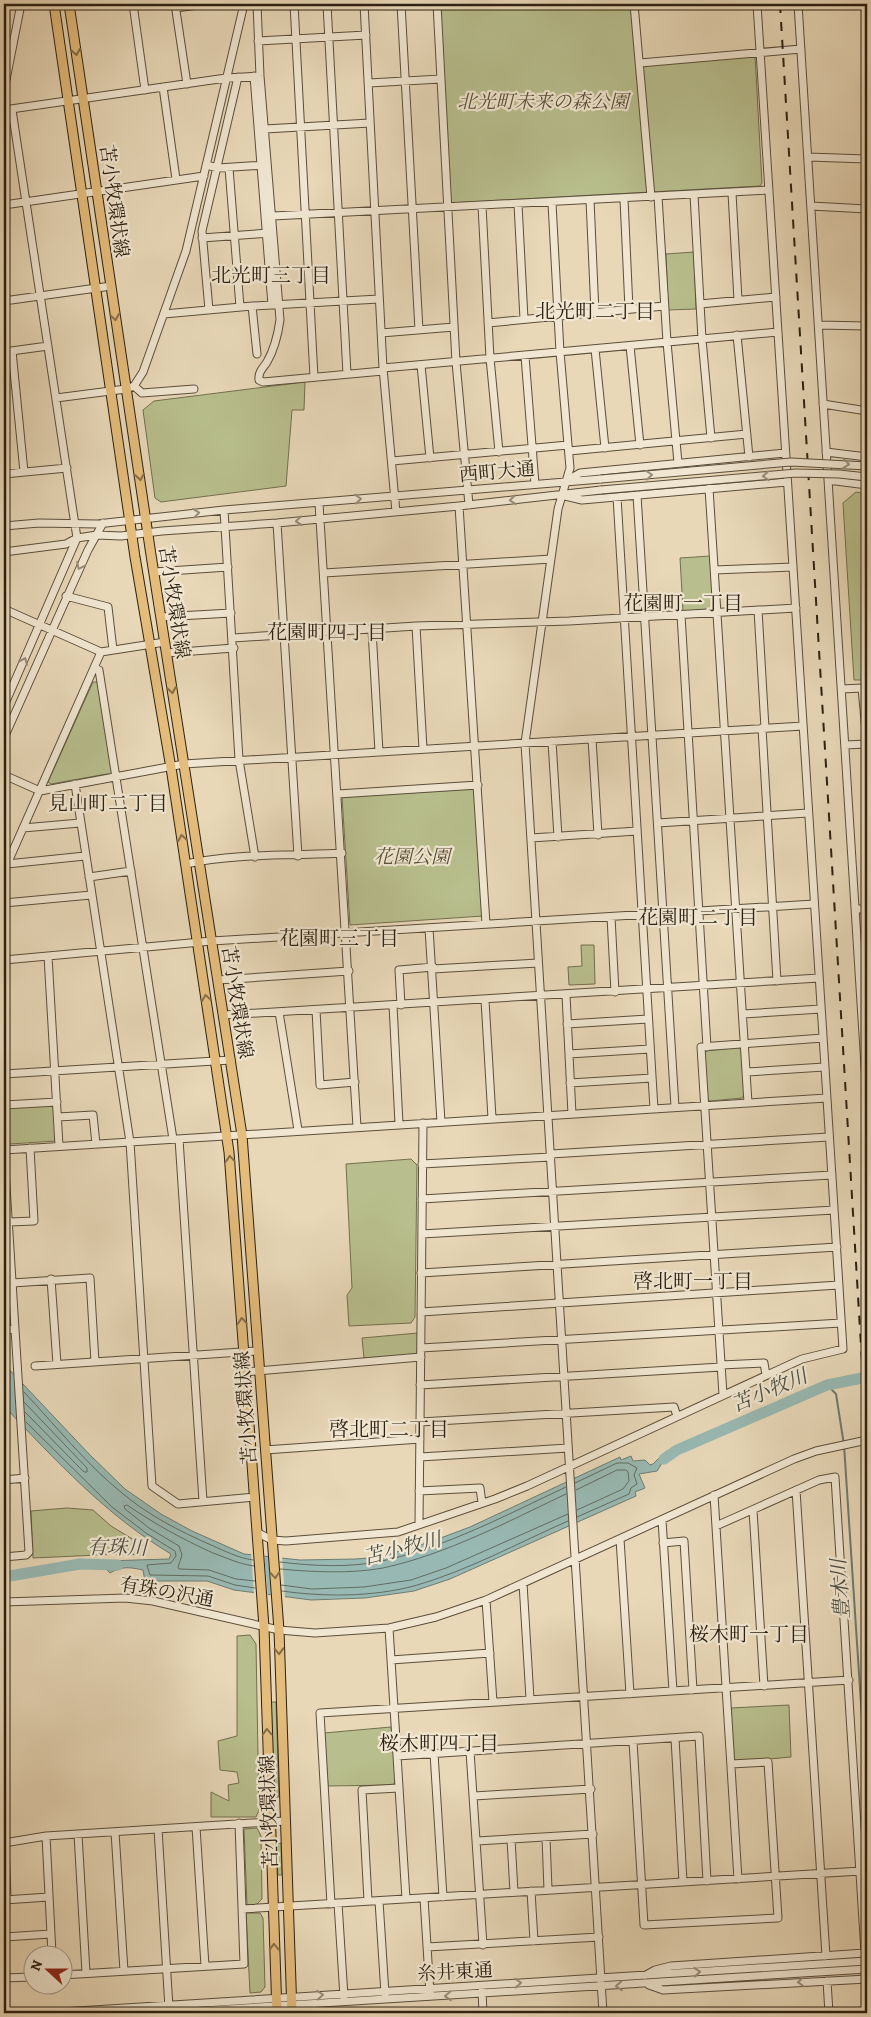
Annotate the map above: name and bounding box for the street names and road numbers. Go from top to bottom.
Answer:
street label: 苫小牧環状線 [93,143,135,259]
street label: 西町大通 [458,456,536,488]
street label: 苫小牧環状線 [152,544,196,660]
street label: 苫小牧環状線 [215,944,259,1060]
street label: 苫小牧環状線 [229,1350,263,1466]
street label: 有珠の沢通 [118,1571,216,1613]
street label: 苫小牧環状線 [254,1755,284,1869]
street label: 糸井東通 [416,1957,494,1987]

